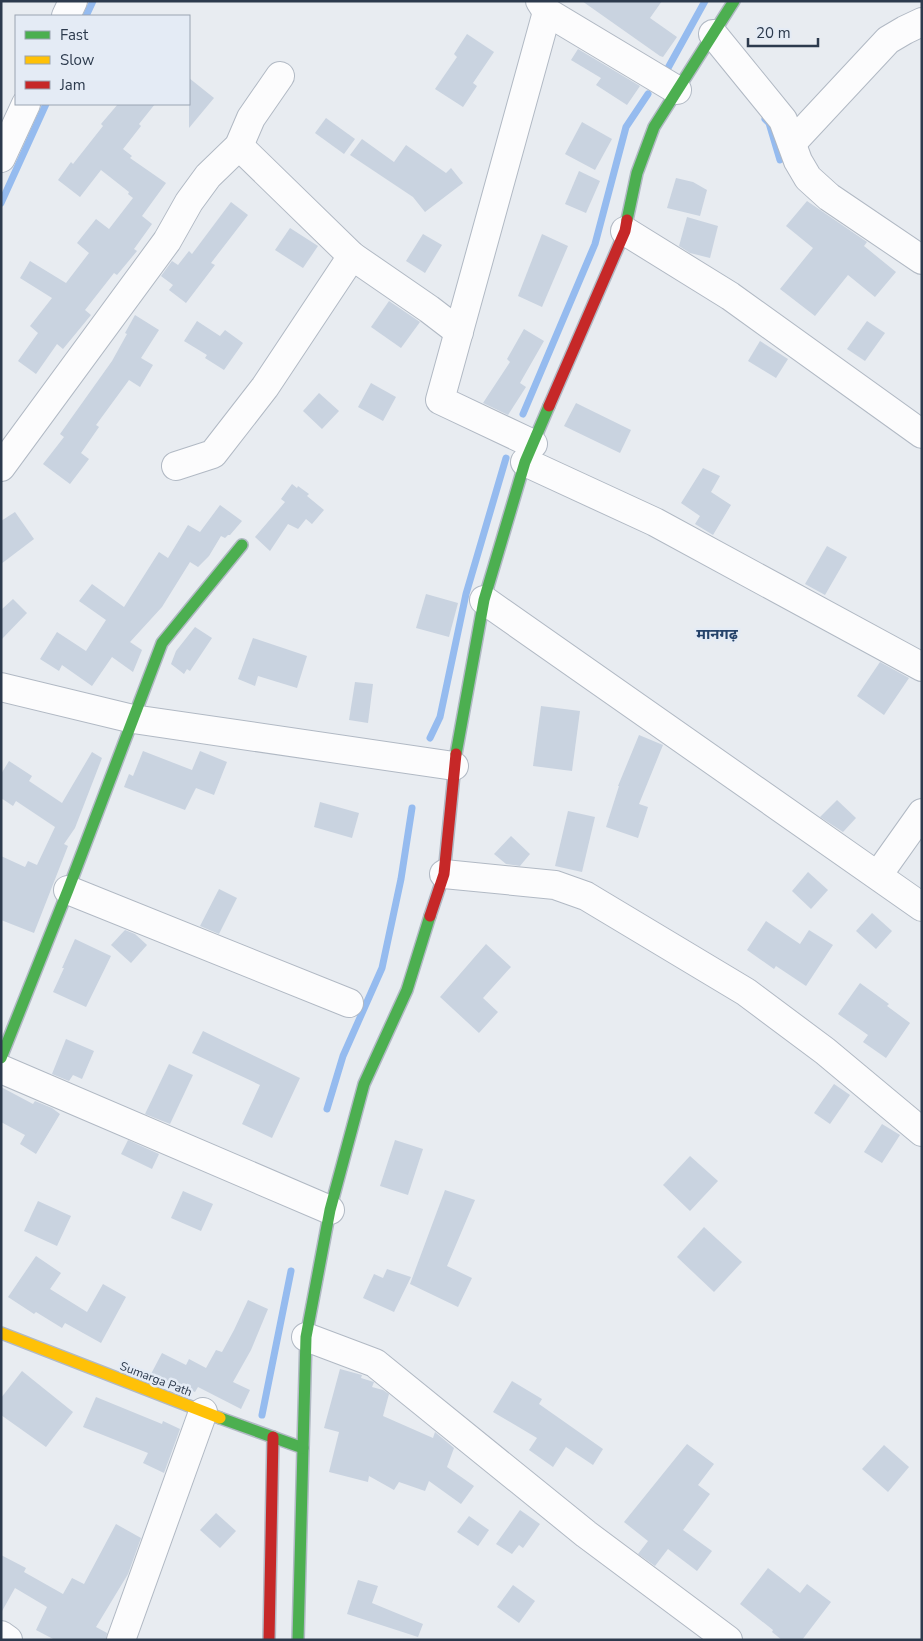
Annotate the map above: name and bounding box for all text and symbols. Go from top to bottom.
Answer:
legend [15,15,190,105]
scale bar [748,15,818,47]
text: 20 m [756,23,791,43]
text: Fast [60,25,89,45]
text: Slow [60,50,95,70]
text: Jam [59,75,86,95]
district label: मानगढ़ [696,624,739,644]
street label: Sumarga Path [118,1358,194,1400]

